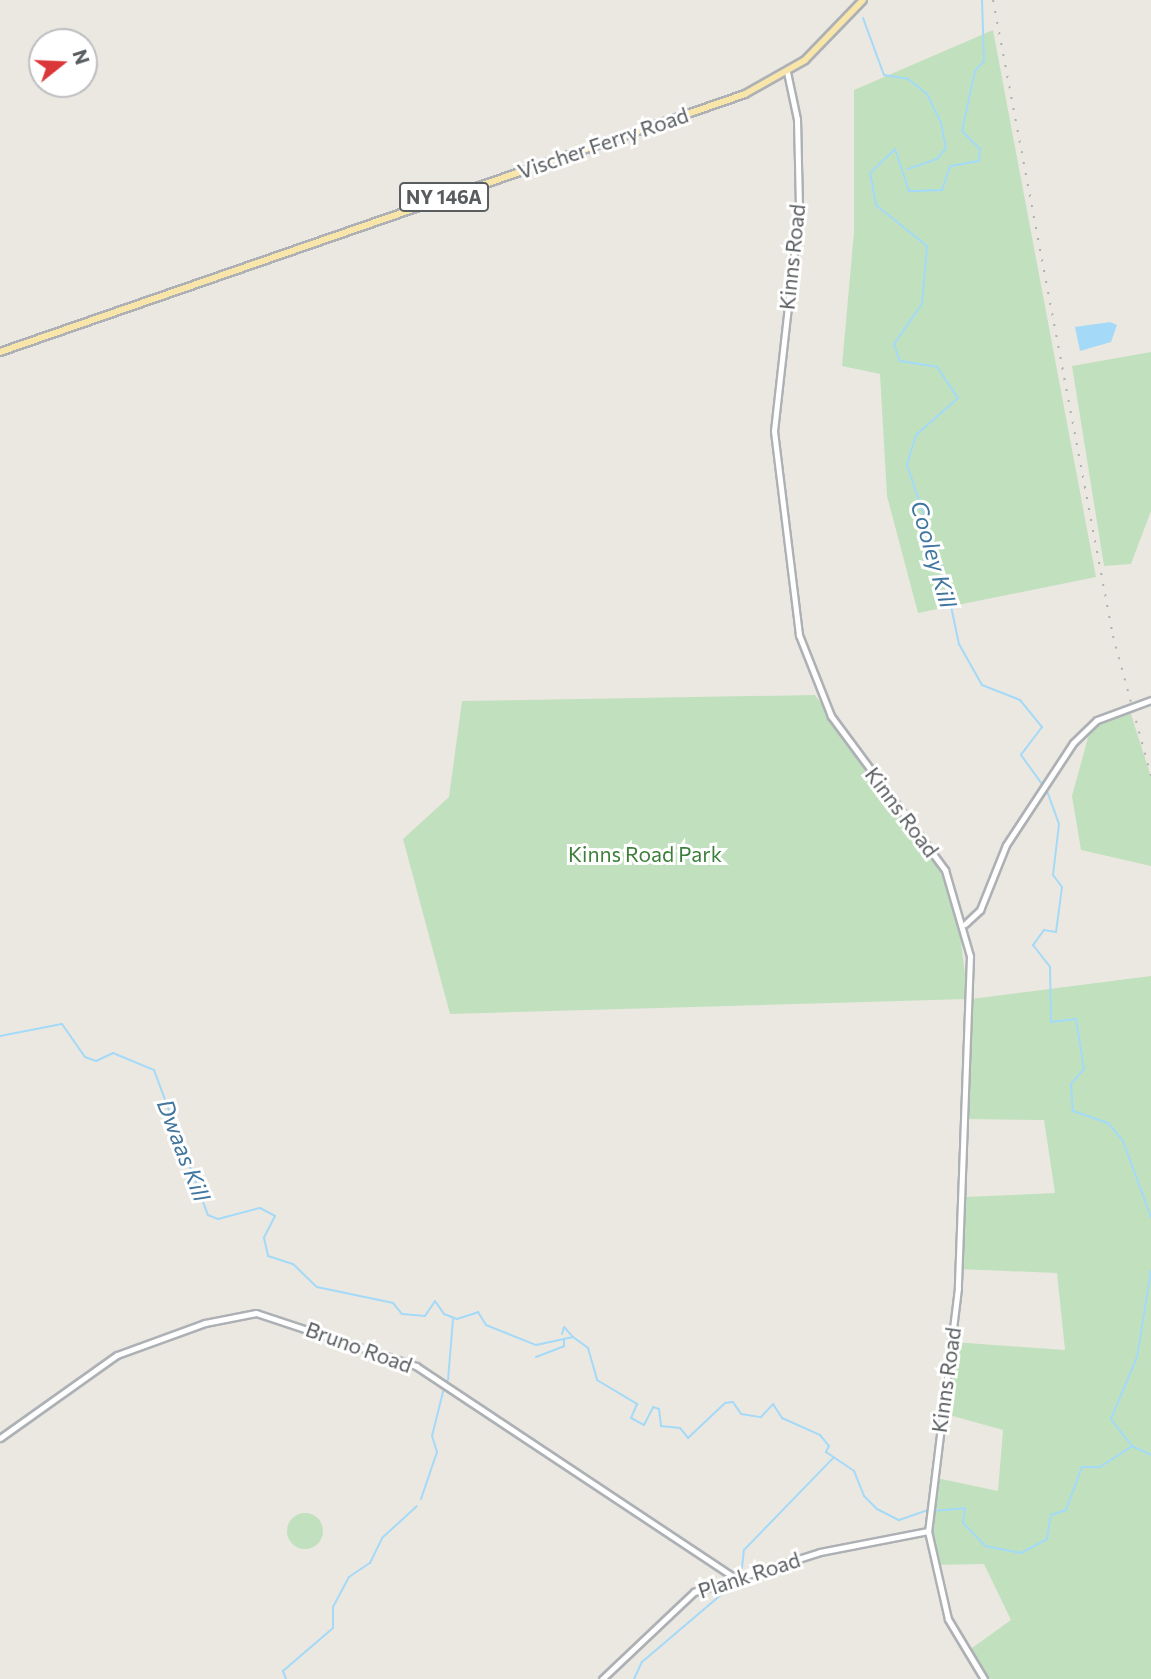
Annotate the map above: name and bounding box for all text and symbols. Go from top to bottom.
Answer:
north arrow [28,28,98,98]
text: N [68,47,95,67]
street label: Vischer Ferry Road [514,102,692,184]
road number: NY 146A [398,182,490,212]
street label: Kinns Road [774,203,810,311]
water label: Cooley Kill [906,497,962,611]
street label: Kinns Road [860,762,944,862]
park label: Kinns Road Park [568,841,722,867]
water label: Dwaas Kill [152,1095,216,1205]
street label: Bruno Road [302,1316,416,1378]
street label: Kinns Road [926,1326,966,1434]
street label: Plank Road [695,1547,803,1603]

